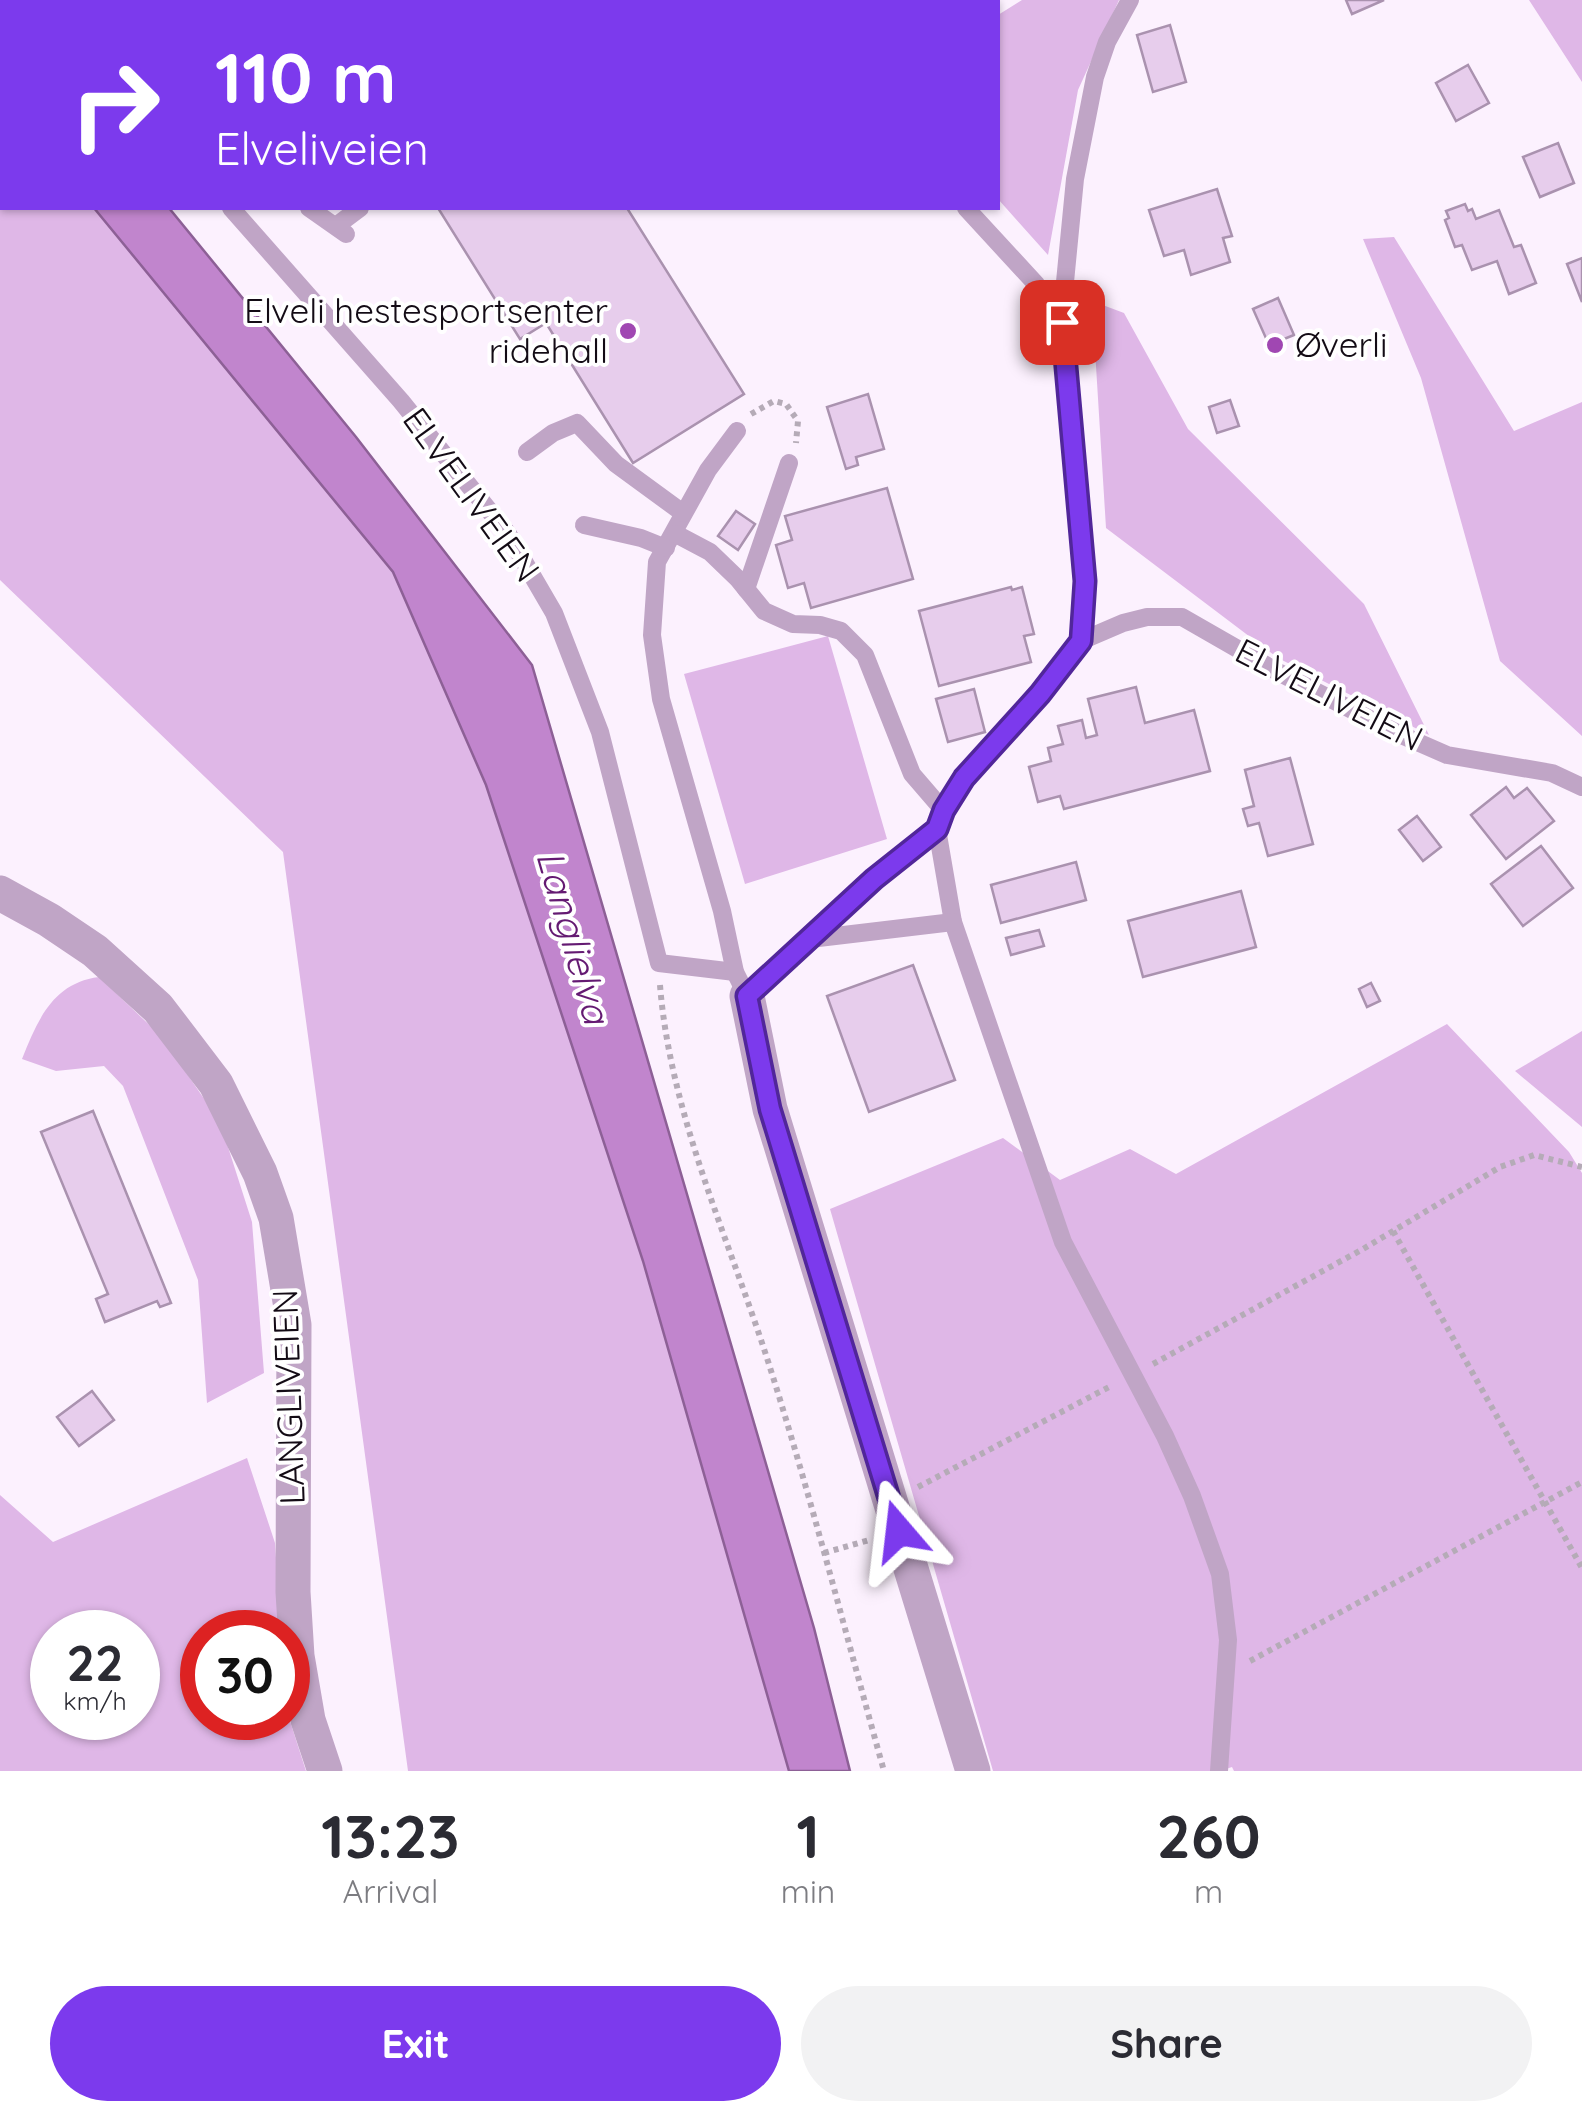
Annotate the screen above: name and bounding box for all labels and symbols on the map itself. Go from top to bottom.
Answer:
pin [1020,280,1105,365]
place label: Elveli hestesportsenter ridehall [244,288,608,372]
marker: Elveli hestesportsenter ridehall [617,320,639,342]
place label: Øverli [1295,322,1388,366]
marker: Øverli [1264,334,1286,356]
street label: ELVELIVEIEN [394,399,550,590]
street label: ELVELIVEIEN [1228,628,1431,760]
water label: Langlielva [526,845,622,1031]
street label: LANGLIVEIEN [262,1288,314,1506]
position arrow [847,1479,951,1583]
speed limit sign: 30 [180,1610,310,1740]

